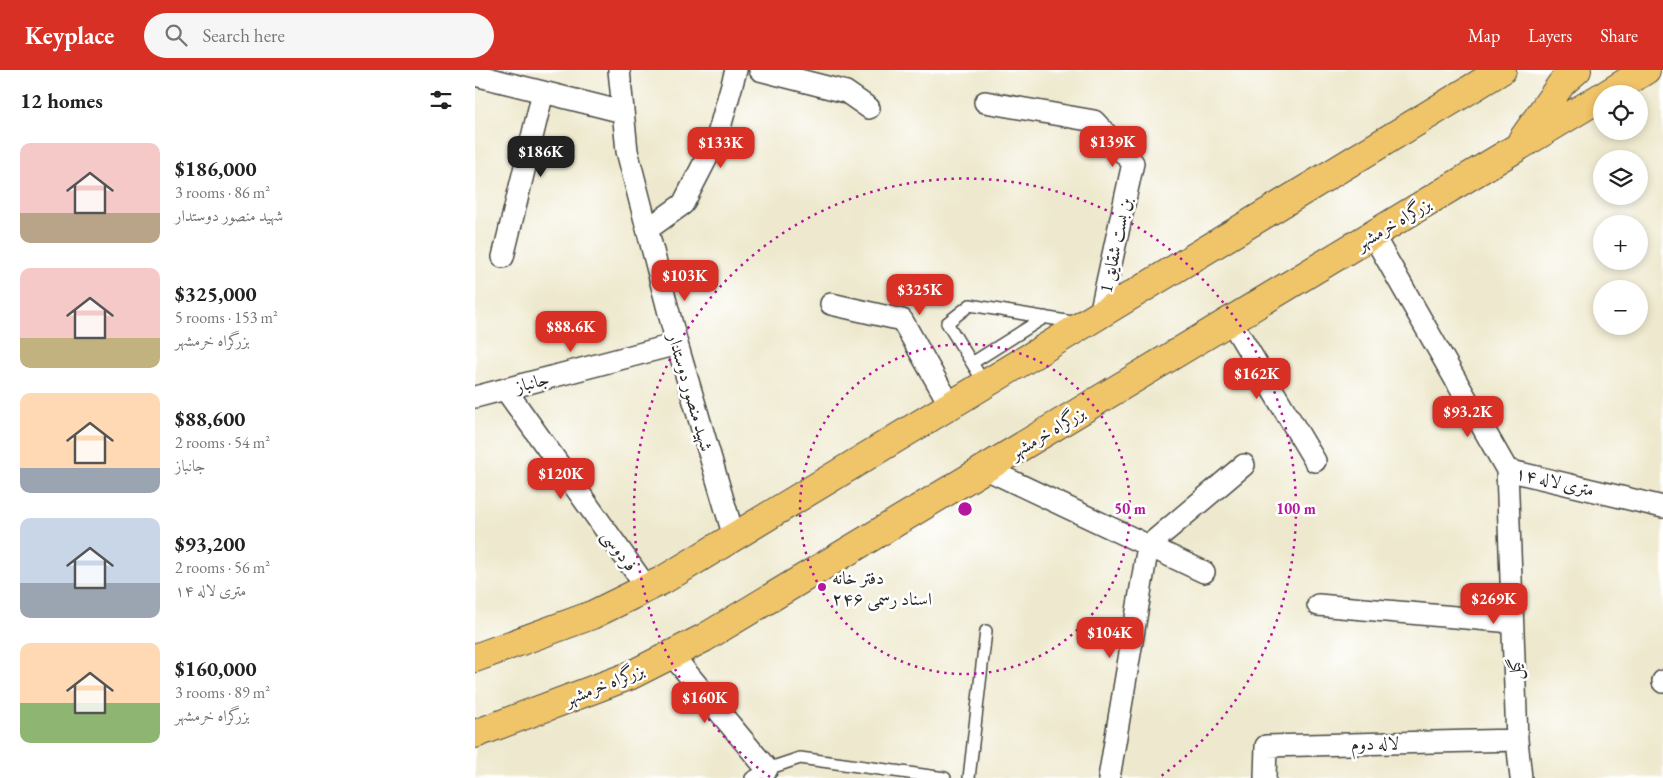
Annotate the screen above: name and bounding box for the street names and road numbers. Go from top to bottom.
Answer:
street label: بزرگراه خرمشهر [1349,192,1435,256]
street label: بن بست شقایق 1 [1094,194,1136,295]
street label: شهید منصور دوستدار [662,328,719,454]
street label: جانباز [511,366,552,398]
street label: بزرگراه خرمشهر [1003,401,1089,465]
street label: ۱۴ متری لاله [1513,461,1597,501]
street label: فردوسی [596,525,643,577]
street label: بزرگراه خرمشهر [559,658,648,712]
street label: گیل [1502,658,1528,680]
street label: لاله دوم [1351,731,1399,760]

